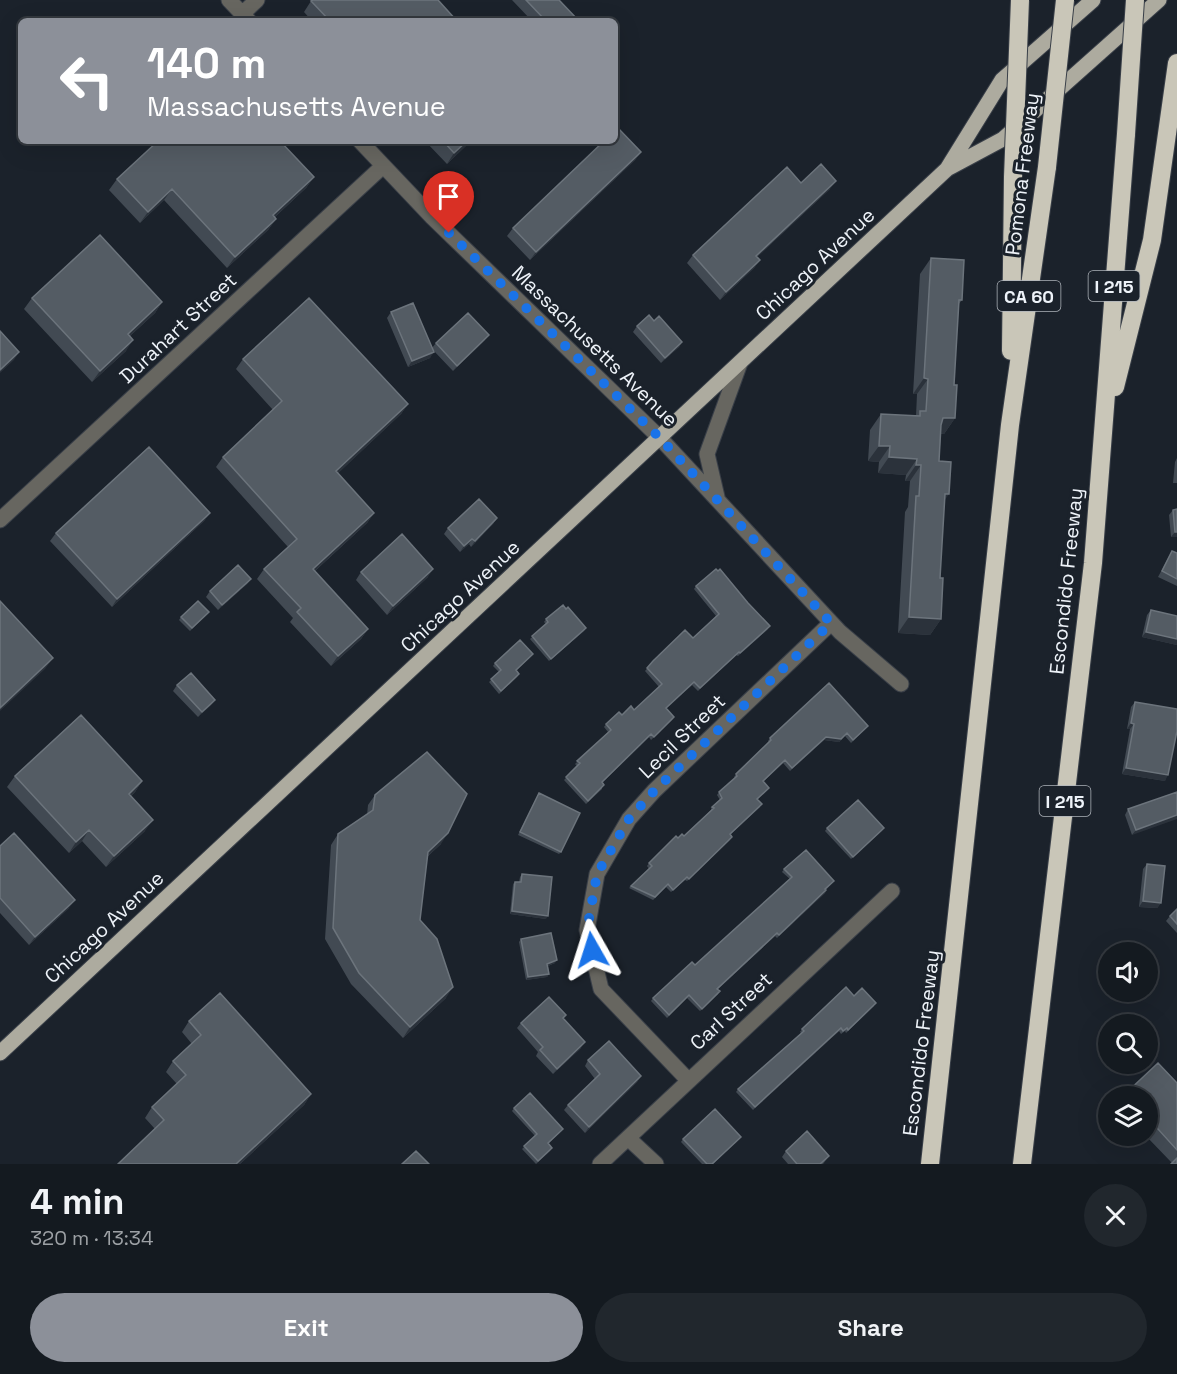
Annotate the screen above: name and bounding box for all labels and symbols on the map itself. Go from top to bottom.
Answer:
street label: Pomona Freeway [999,91,1045,257]
pin [423,171,474,233]
street label: Chicago Avenue [750,202,880,326]
street label: Massachusetts Avenue [506,260,684,432]
street label: Durahart Street [114,267,242,389]
road number: I 215 [1088,271,1140,301]
road number: CA 60 [998,281,1060,311]
street label: Escondido Freeway [1043,486,1089,676]
street label: Chicago Avenue [395,534,525,658]
street label: Lecil Street [633,688,731,784]
road number: I 215 [1040,786,1090,816]
street label: Chicago Avenue [39,865,169,989]
position arrow [560,918,624,982]
street label: Escondido Freeway [897,948,945,1138]
street label: Carl Street [684,966,778,1056]

